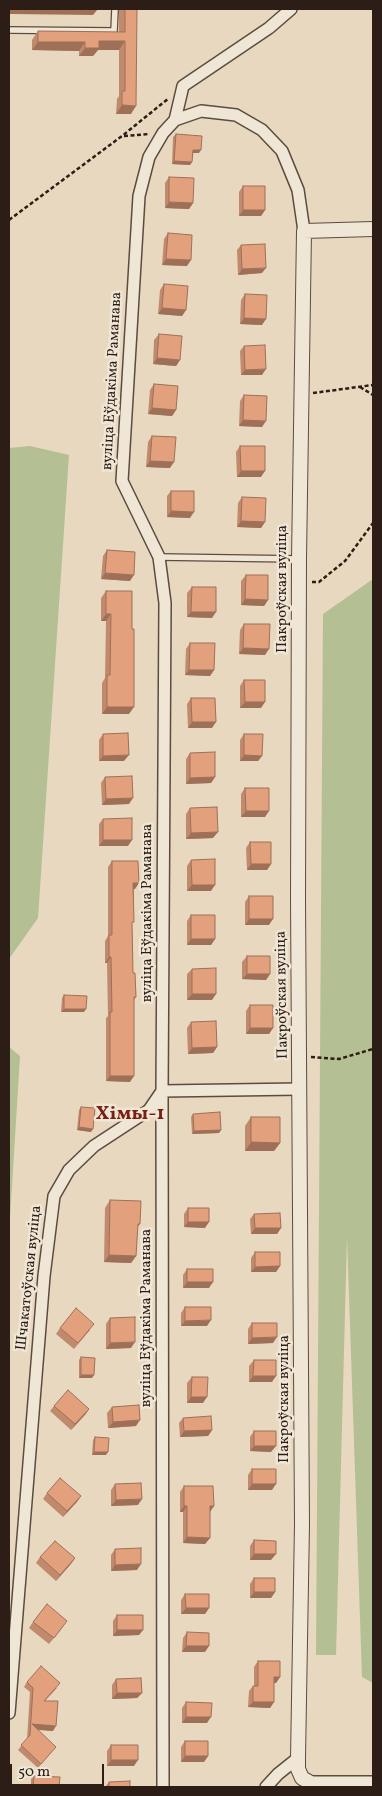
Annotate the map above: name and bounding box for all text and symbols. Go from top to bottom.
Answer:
street label: вуліца Еўдакіма Раманава [99,291,127,471]
street label: Пакроўская вуліца [274,525,292,653]
street label: вуліца Еўдакіма Раманава [139,824,157,1002]
street label: Пакроўская вуліца [273,931,293,1059]
district label: Хімы-1 [95,1103,165,1127]
street label: Шчакатоўская вуліца [13,1205,47,1351]
street label: вуліца Еўдакіма Раманава [138,1229,156,1407]
street label: Пакроўская вуліца [276,1335,294,1463]
scale bar [12,1754,106,1786]
text: 50 m [18,1762,50,1783]

